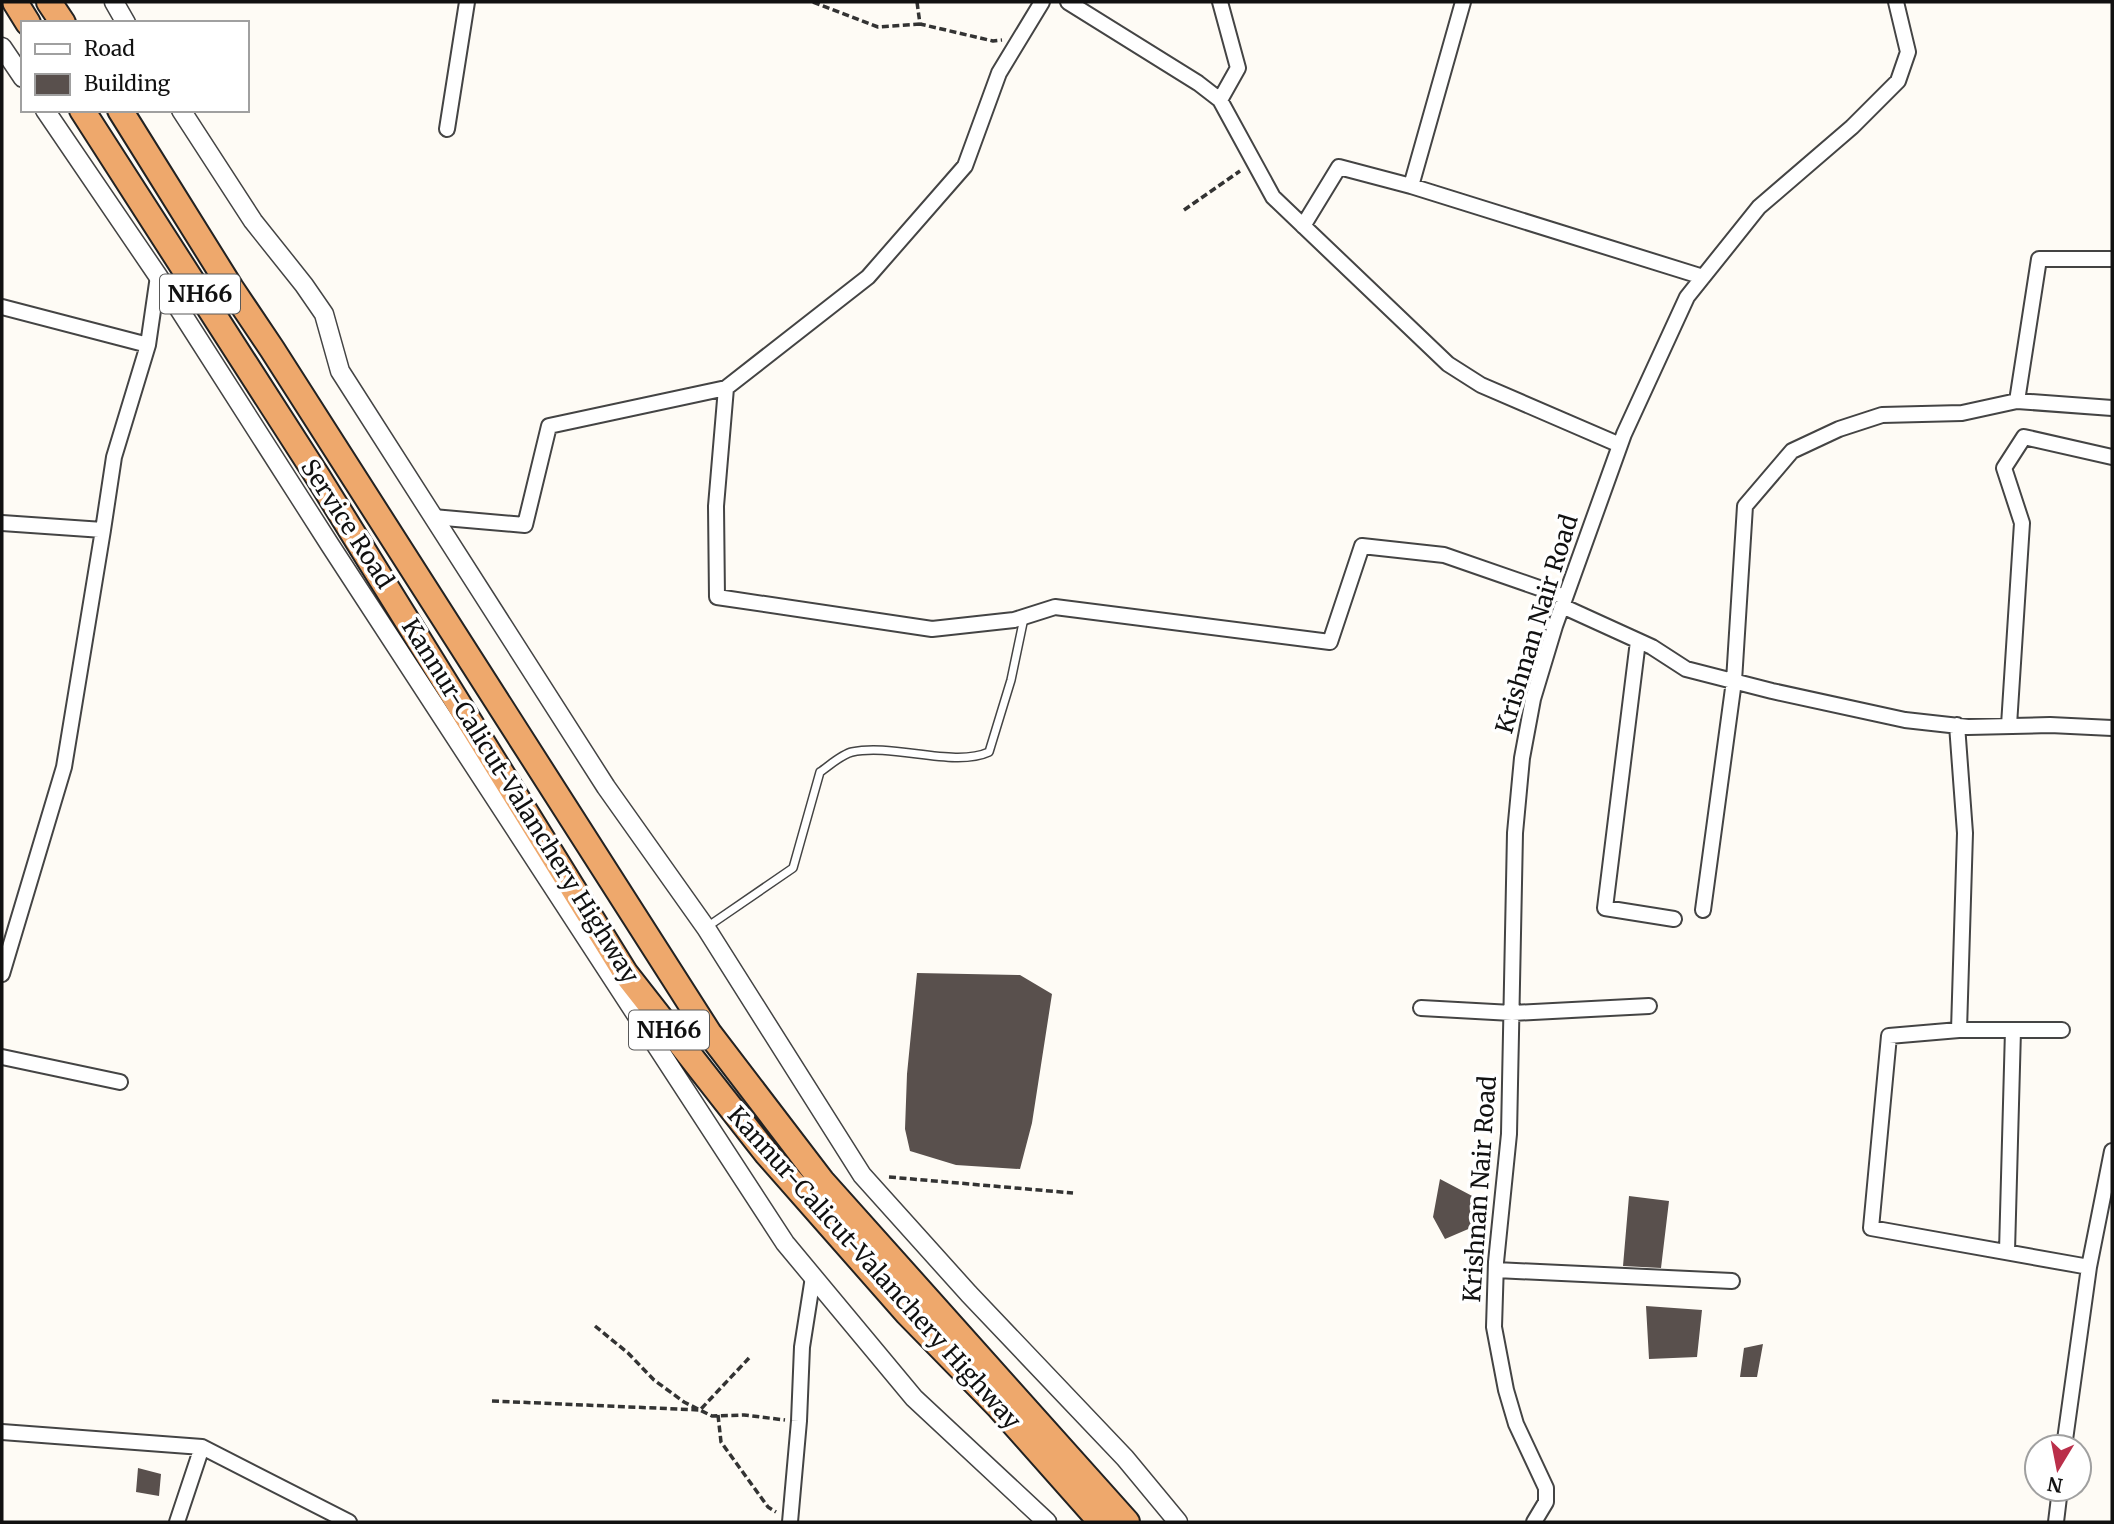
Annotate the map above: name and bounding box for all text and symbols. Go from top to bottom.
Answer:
legend [21,21,248,112]
text: Road [84,35,135,62]
text: Building [84,70,171,97]
road number: NH66 [160,274,240,314]
street label: Service Road [294,453,401,594]
street label: Krishnan Nair Road [1488,511,1585,737]
street label: Kannur-Calicut-Valanchery Highway [395,613,646,989]
road number: NH66 [629,1010,709,1050]
street label: Krishnan Nair Road [1456,1075,1503,1303]
street label: Kannur-Calicut-Valanchery Highway [721,1100,1028,1436]
north arrow [2023,1433,2093,1503]
text: N [2046,1472,2065,1498]

